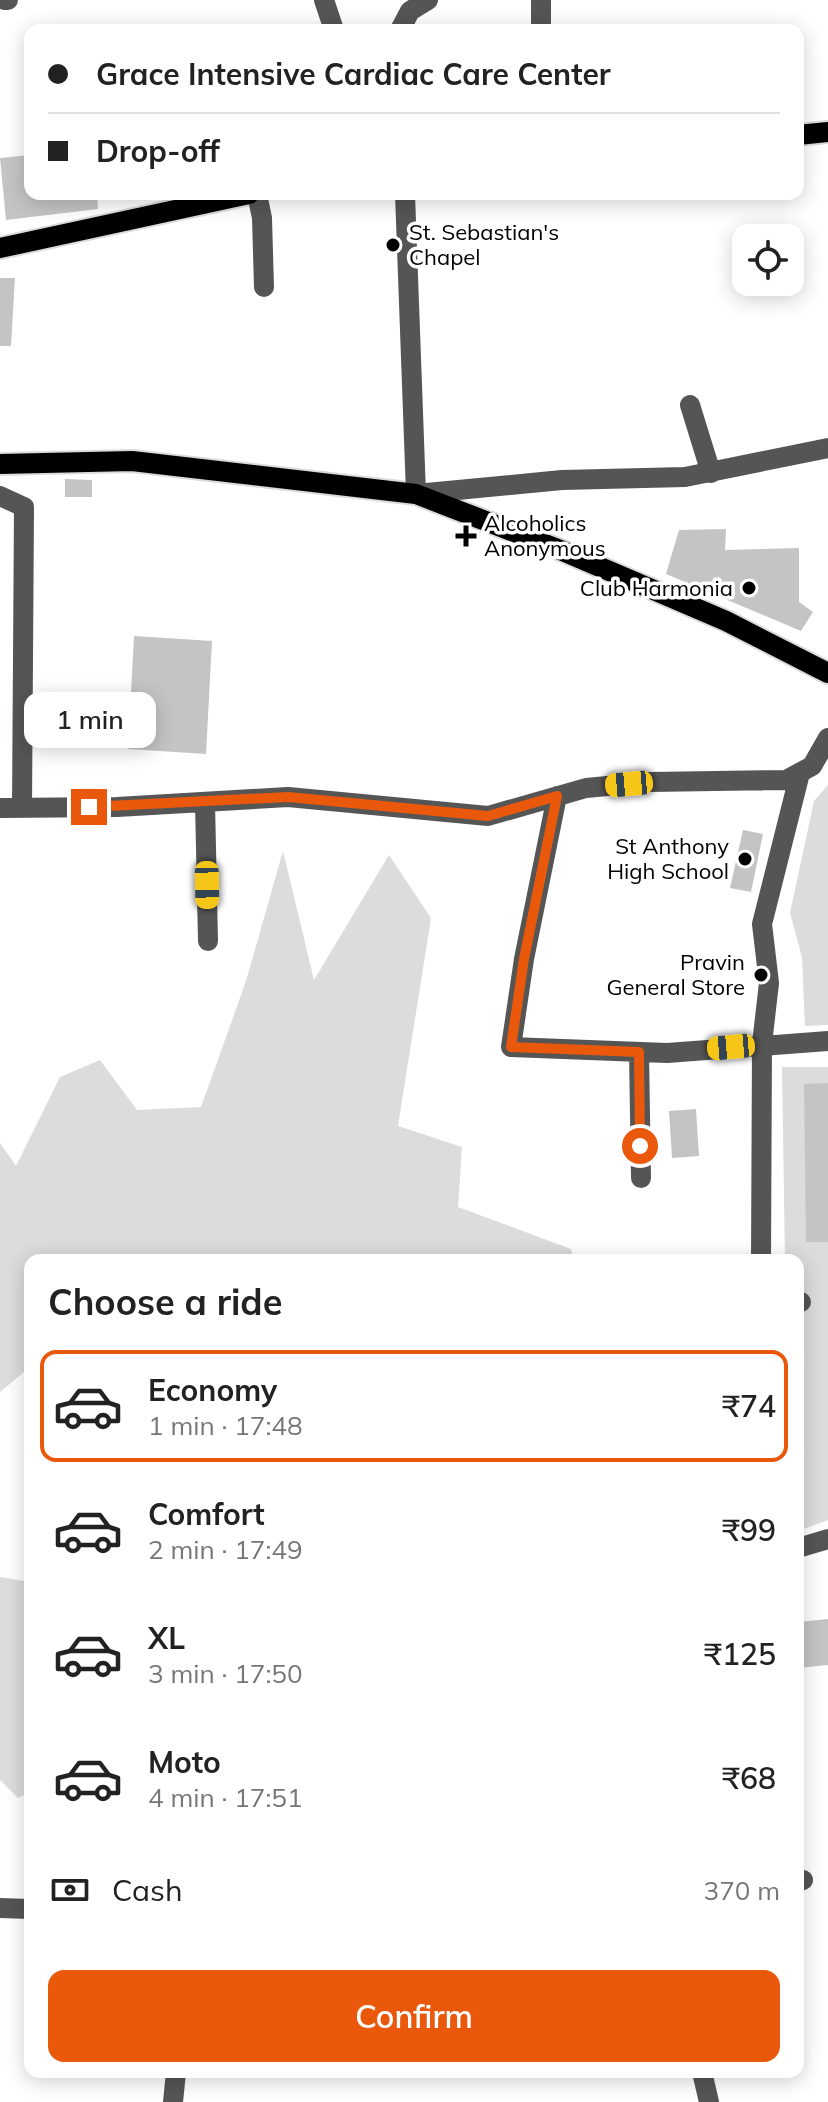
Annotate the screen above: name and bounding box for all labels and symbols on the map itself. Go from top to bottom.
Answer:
place label: St. Sebastian's Chapel [409,218,559,271]
marker: St. Sebastian's Chapel [384,236,402,254]
place label: Alcoholics Anonymous [484,509,606,562]
marker: Alcoholics Anonymous [455,525,477,547]
place label: Club Harmonia [580,574,733,602]
marker: Club Harmonia [740,579,758,597]
callout: 1 min [23,691,155,747]
car [604,770,654,798]
route end [71,789,107,825]
place label: St Anthony High School [607,832,729,885]
marker: St Anthony High School [736,850,754,868]
car [195,861,219,909]
place label: Pravin General Store [606,948,745,1001]
marker: Pravin General Store [752,966,770,984]
car [706,1033,756,1061]
route start [622,1128,658,1164]

